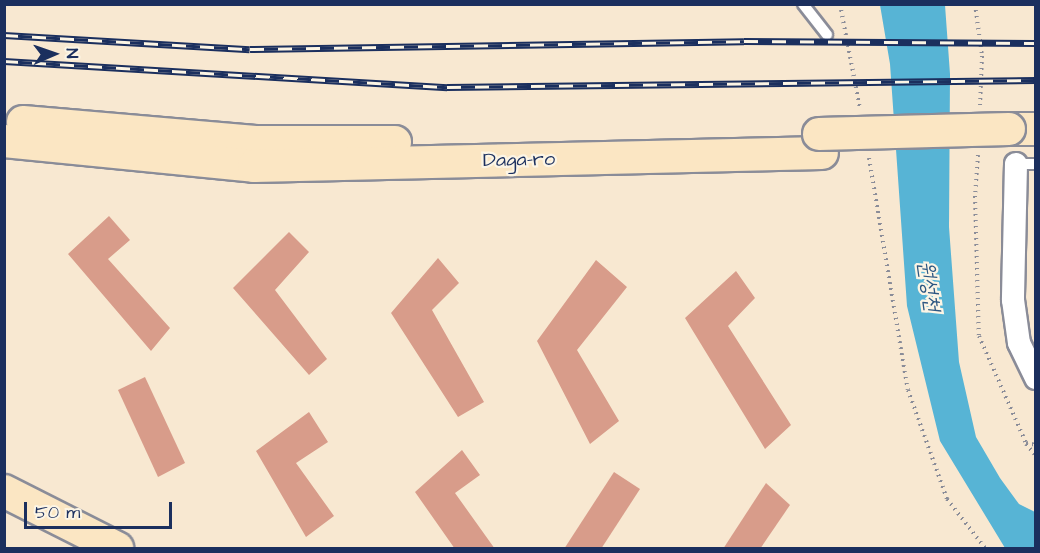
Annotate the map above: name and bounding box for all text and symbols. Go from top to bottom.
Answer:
north arrow [24,24,84,84]
text: N [61,48,83,59]
street label: Daga-ro [483,147,555,173]
water label: 원성천 [913,259,945,313]
scale bar [27,490,176,528]
text: 50 m [35,500,80,525]

